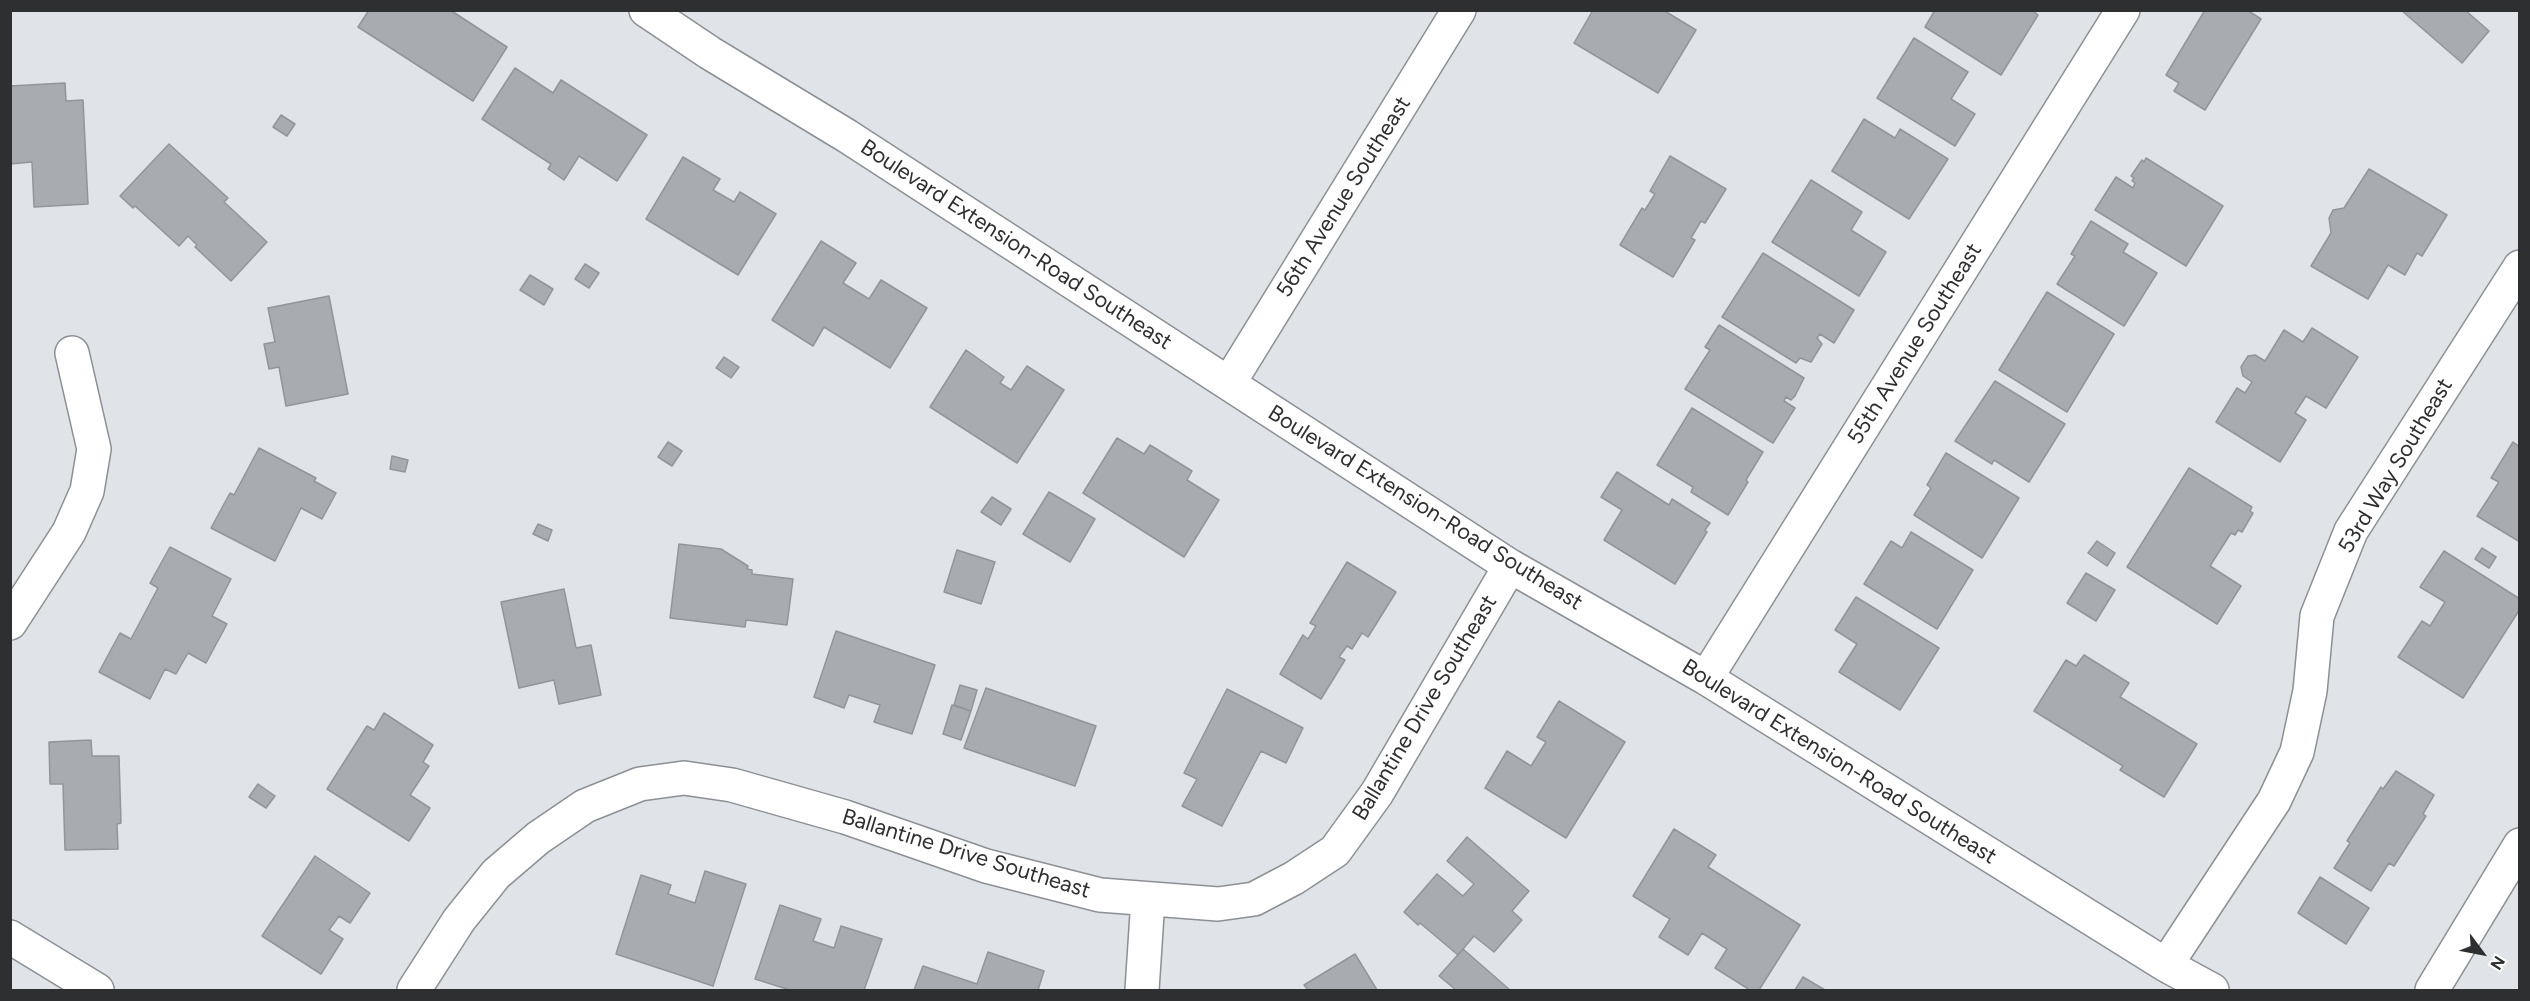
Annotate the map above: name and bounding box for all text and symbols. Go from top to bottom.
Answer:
street label: 56th Avenue Southeast [1271,92,1417,302]
street label: Boulevard Extension-Road Southeast [855,134,1177,356]
street label: 55th Avenue Southeast [1842,239,1988,449]
street label: 53rd Way Southeast [2333,374,2459,558]
street label: Boulevard Extension-Road Southeast [1263,400,1587,616]
street label: Ballantine Drive Southeast [1347,591,1503,825]
street label: Boulevard Extension-Road Southeast [1677,654,2001,870]
street label: Ballantine Drive Southeast [839,804,1093,904]
north arrow [2452,923,2512,983]
text: N [2486,953,2509,973]

